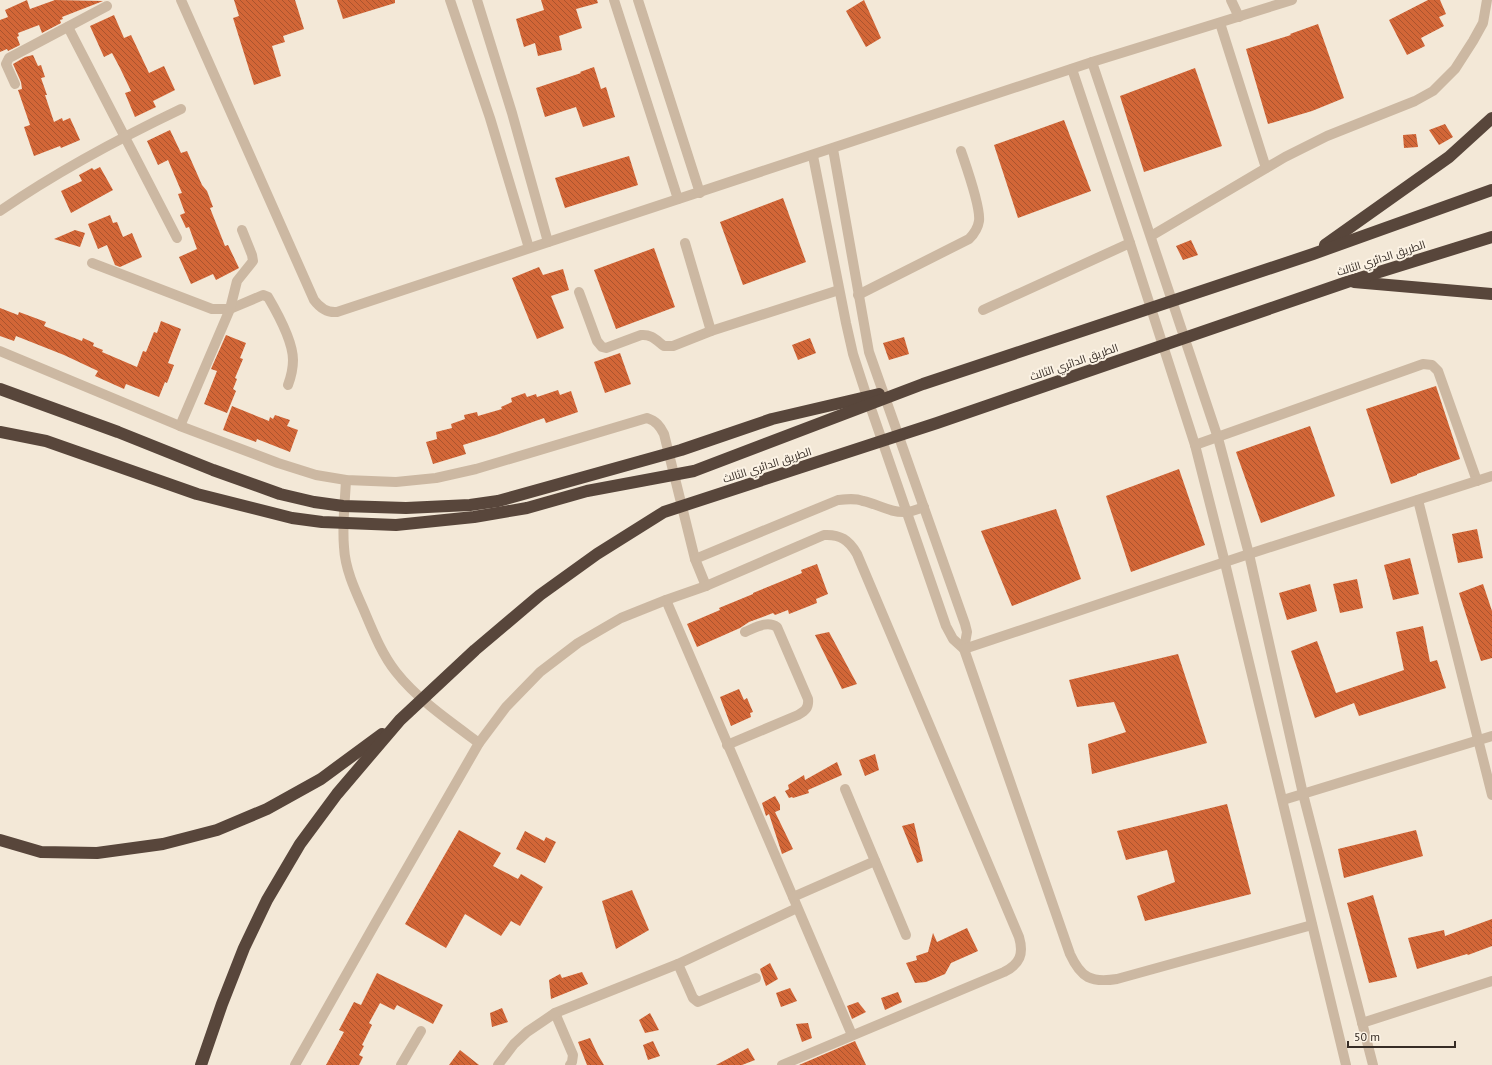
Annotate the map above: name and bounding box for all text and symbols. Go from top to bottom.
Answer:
street label: الطريق الدائري الثالث [1335,237,1428,281]
street label: الطريق الدائري الثالث [1028,340,1121,386]
street label: الطريق الدائري الثالث [721,444,814,488]
scale bar [1348,1023,1455,1049]
text: 50 m [1354,1029,1380,1044]

